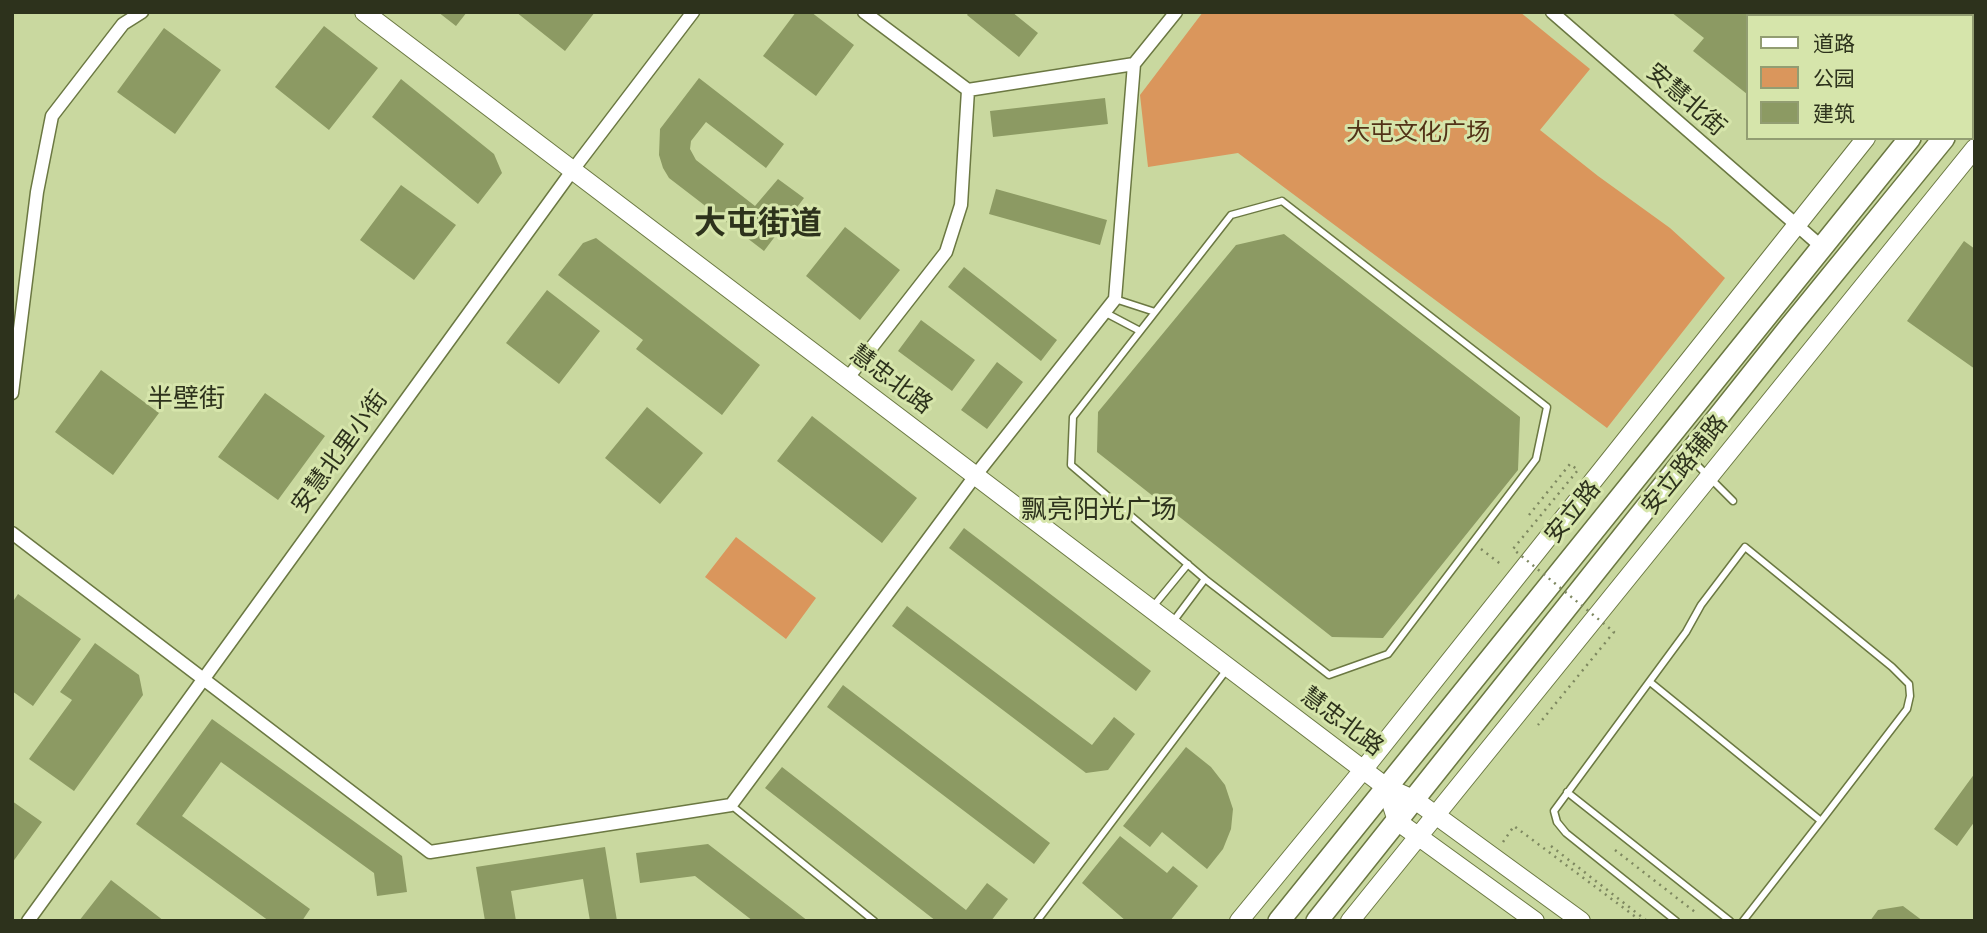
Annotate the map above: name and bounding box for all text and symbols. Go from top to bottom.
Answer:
legend [1745,14,1973,140]
text: 道路 [1813,29,1855,59]
street label: 安慧北街 [1639,59,1731,143]
text: 公园 [1813,64,1855,94]
text: 建筑 [1813,99,1855,129]
park label: 大屯文化广场 [1346,120,1490,148]
district label: 大屯街道 [694,207,822,245]
street label: 慧忠北路 [843,341,937,421]
district label: 半壁街 [147,385,225,417]
street label: 安慧北里小街 [287,386,395,520]
street label: 安立路辅路 [1637,410,1735,522]
street label: 安立路 [1540,476,1608,550]
district label: 飘亮阳光广场 [1021,496,1177,528]
street label: 慧忠北路 [1294,683,1388,763]

